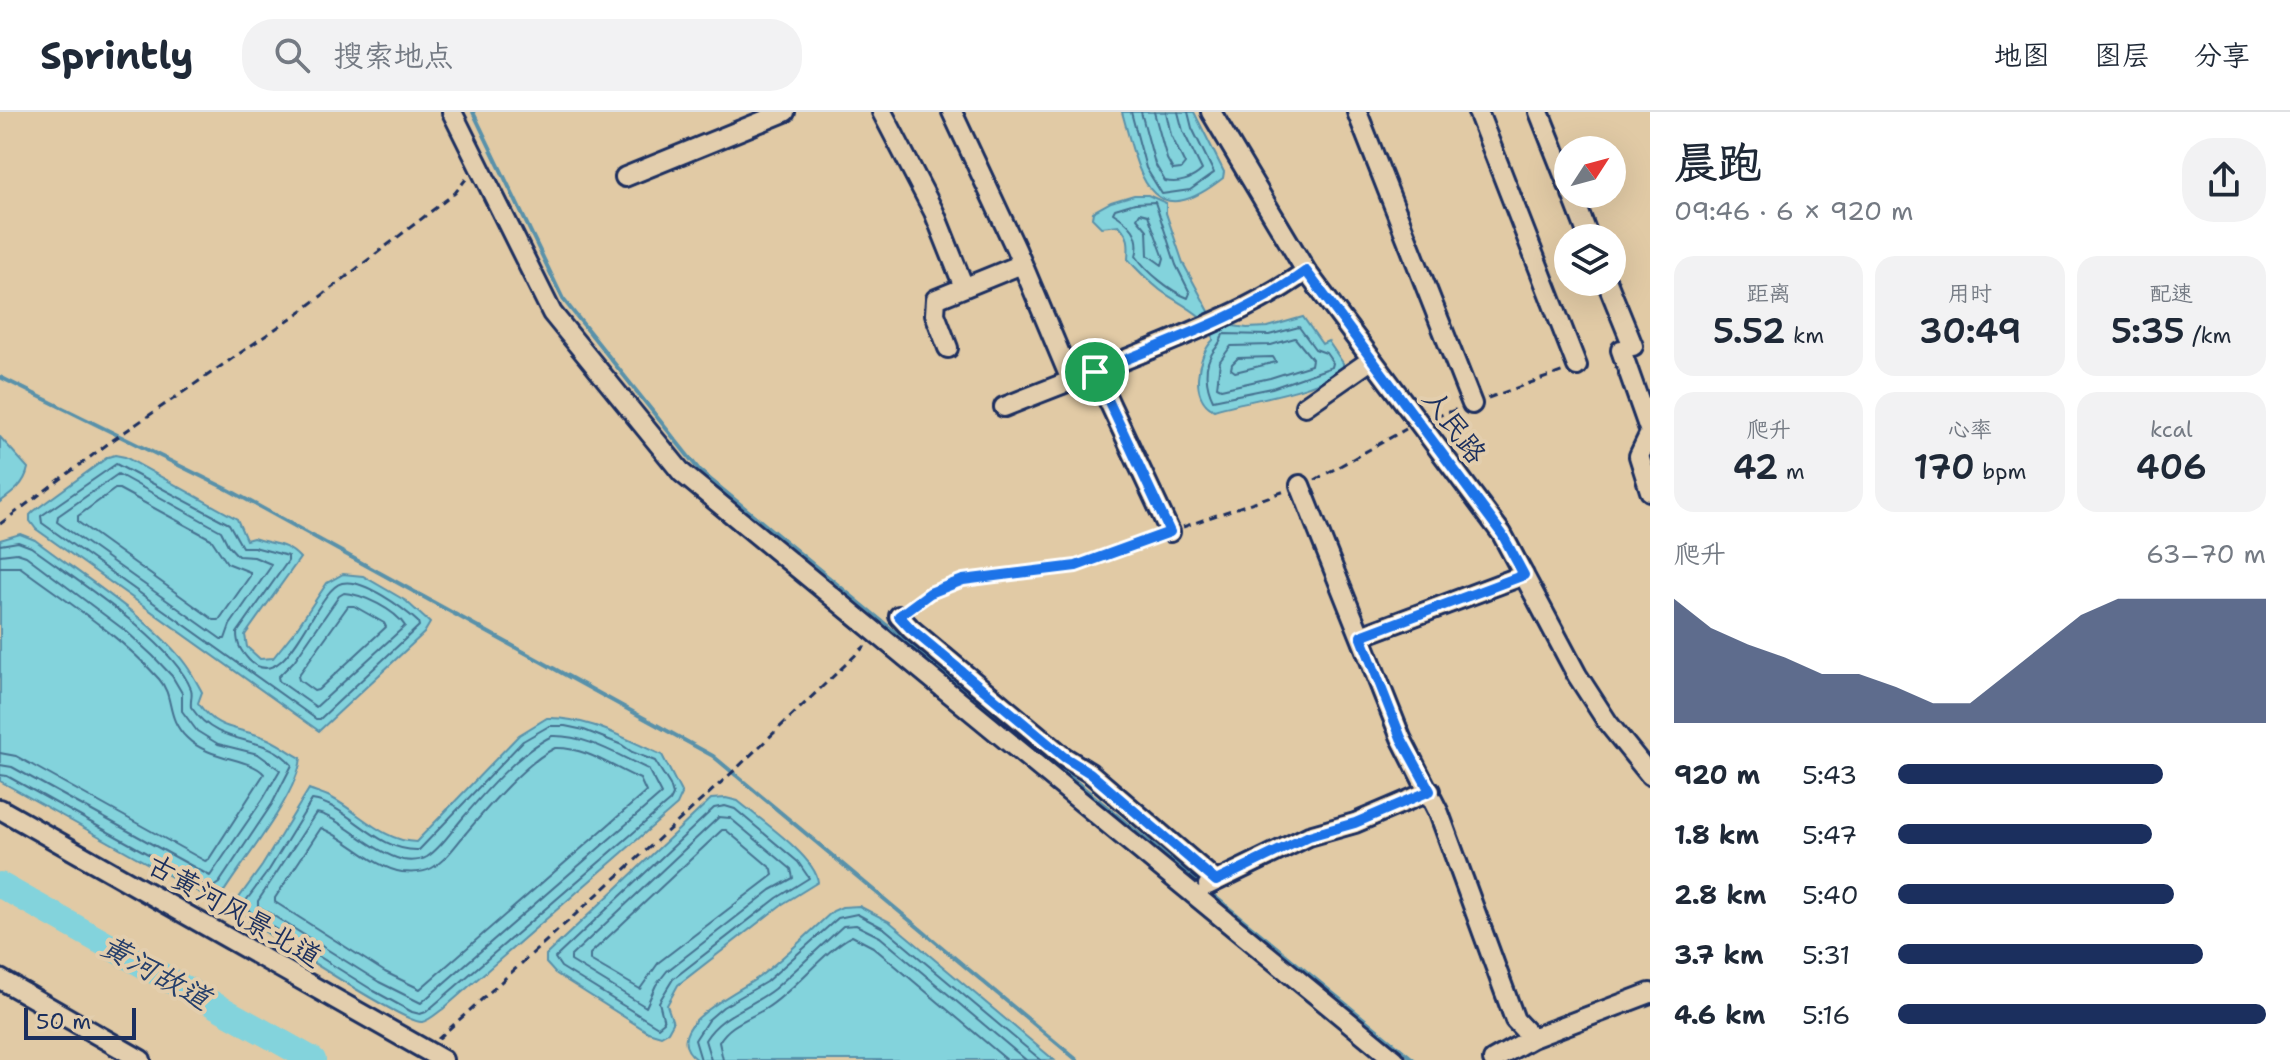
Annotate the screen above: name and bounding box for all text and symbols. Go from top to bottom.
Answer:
search box [242,19,802,91]
text: Sprintly [40,30,194,81]
icon: search [270,33,314,77]
text: 搜索地点 [334,35,454,76]
text: 地图 [1994,36,2050,74]
text: 图层 [2094,36,2150,74]
text: 分享 [2194,36,2250,74]
text: 晨跑 [1674,133,1762,192]
north arrow [1554,136,1626,208]
map controls [1554,136,1626,296]
button: share [2182,138,2266,222]
text: 09:46 · 6 × 920 m [1674,193,1914,228]
button: layers [1554,224,1626,296]
text: 距离 [1747,279,1791,308]
text: 用时 [1948,279,1992,308]
text: 配速 [2149,279,2193,308]
text: 5.52 [1713,308,1786,354]
text: 30:49 [1919,308,2021,354]
text: 5:35 [2111,308,2185,354]
text: km [1786,321,1824,350]
text: /km [2185,321,2232,350]
pin [1061,338,1129,406]
icon: arrive [1073,350,1117,394]
street label: 人民路 [1415,381,1495,471]
text: 爬升 [1747,415,1791,444]
text: 心率 [1948,415,1992,444]
text: kcal [2150,415,2193,444]
text: 42 [1733,444,1778,490]
text: 170 [1913,444,1975,490]
text: 406 [2136,444,2207,490]
text: m [1778,457,1805,486]
text: bpm [1975,457,2027,486]
text: 爬升 [1674,536,1726,571]
text: 63–70 m [2146,536,2266,571]
text: 920 m [1674,757,1760,792]
text: 5:43 [1802,757,1857,792]
text: 1.8 km [1674,817,1759,852]
text: 5:47 [1802,817,1857,852]
street label: 古黄河风景北道 [141,845,329,975]
text: 2.8 km [1674,877,1767,912]
text: 5:40 [1802,877,1859,912]
water label: 黄河故道 [94,925,221,1020]
text: 3.7 km [1674,937,1764,972]
text: 5:31 [1802,937,1850,972]
text: 4.6 km [1674,997,1765,1032]
text: 5:16 [1802,997,1850,1032]
scale bar [24,1004,136,1040]
text: 50 m [36,1007,91,1036]

